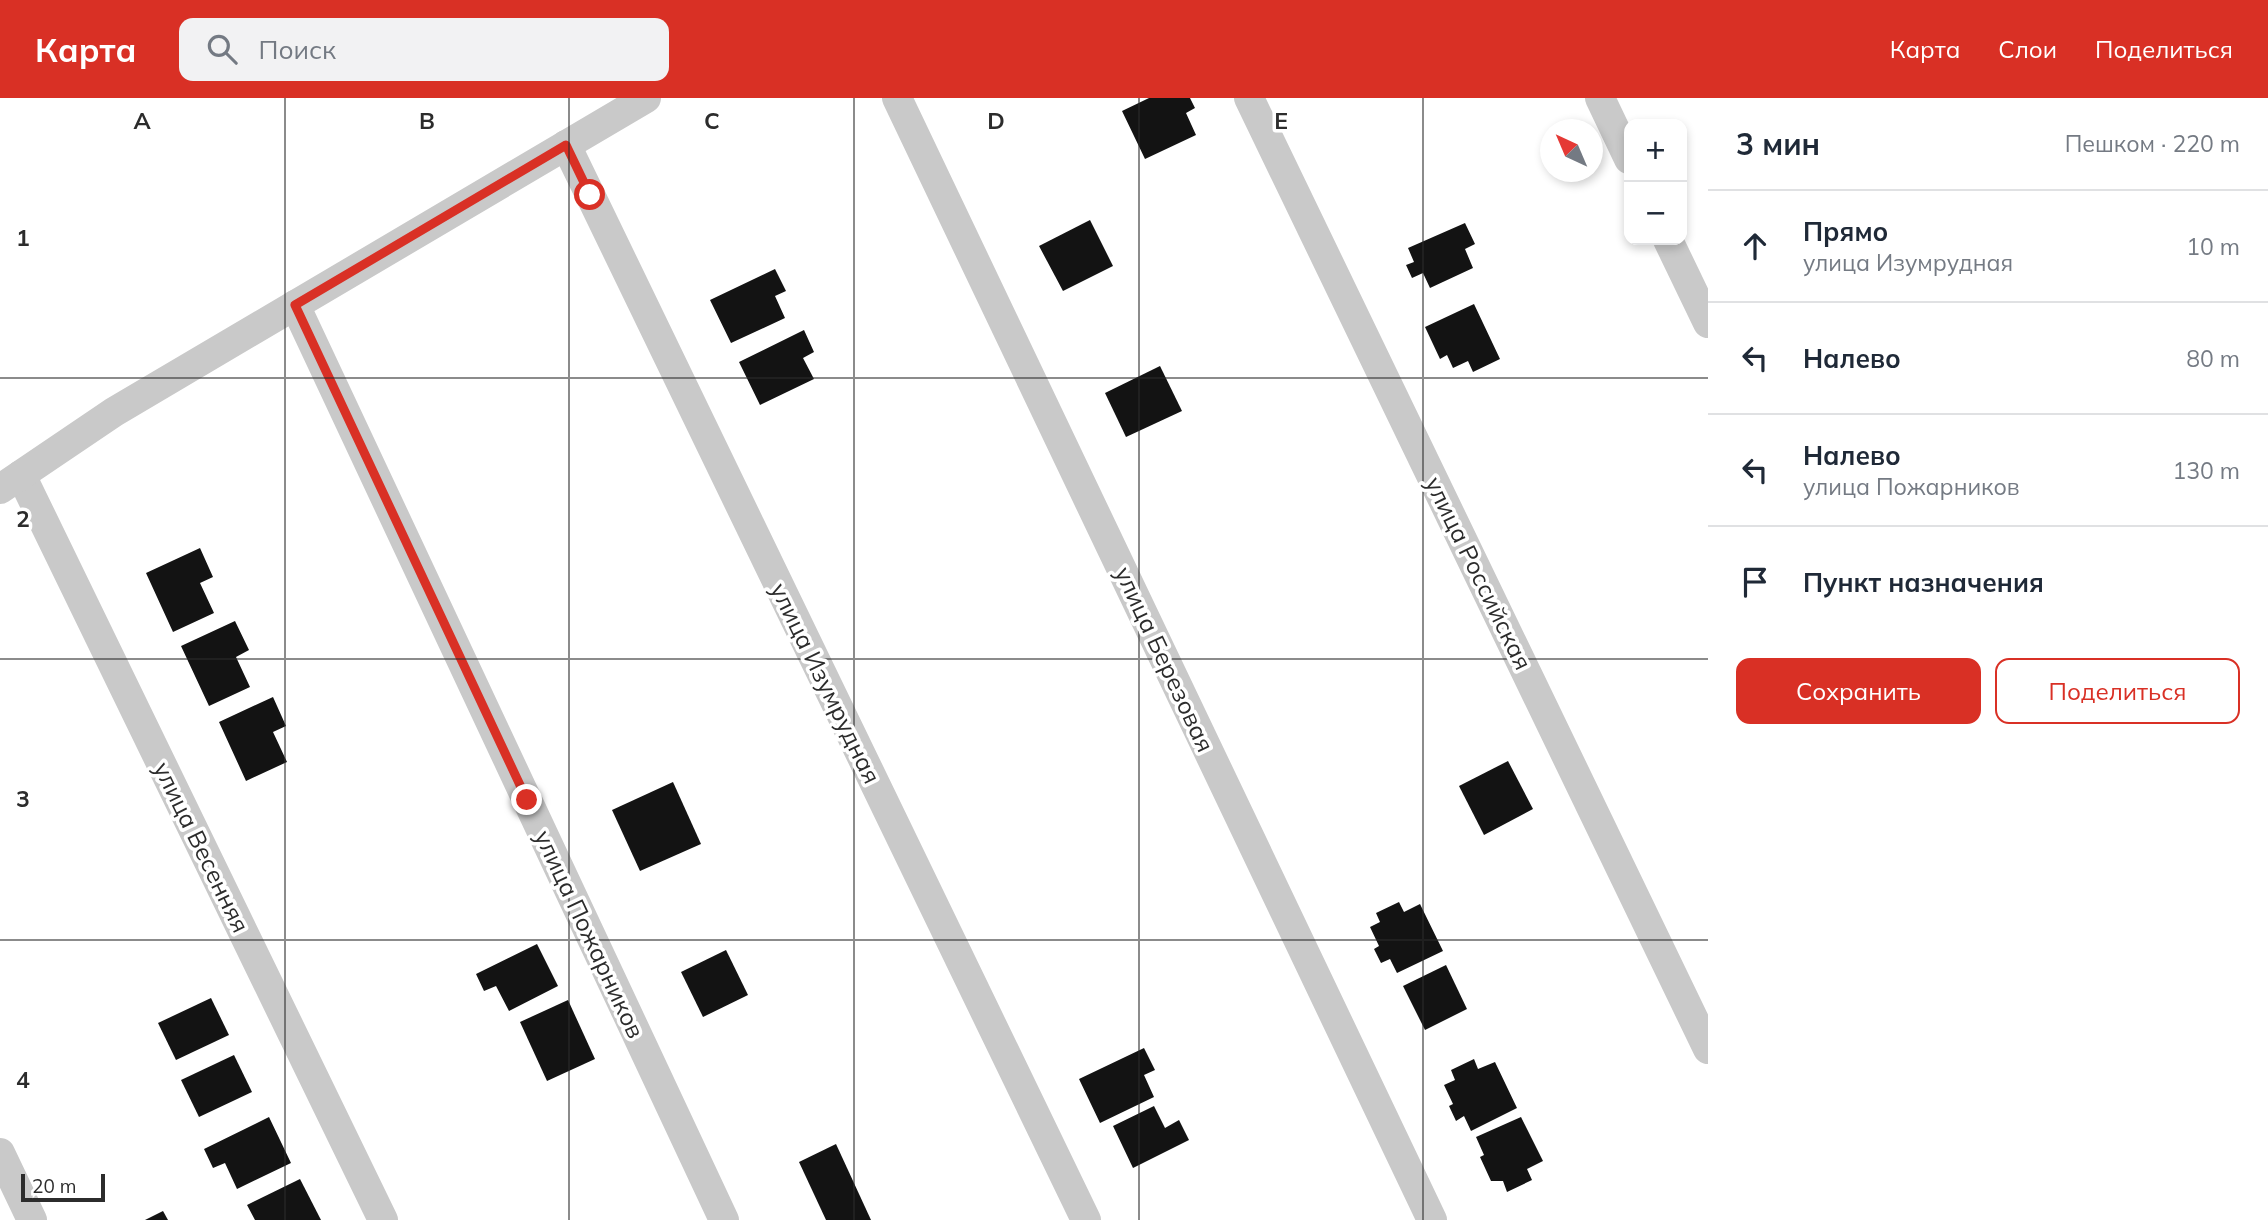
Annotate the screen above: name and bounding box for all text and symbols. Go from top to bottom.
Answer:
search box [179,18,669,81]
text: Карта [35,29,137,70]
icon: search [203,30,241,68]
text: Поиск [259,33,336,66]
text: Карта [1890,34,1960,64]
text: Слои [1998,34,2057,64]
text: Поделиться [2095,34,2233,64]
text: A [133,106,151,135]
text: B [419,106,435,135]
text: C [704,106,720,135]
text: D [987,106,1005,135]
text: E [1274,106,1288,135]
north arrow [1540,119,1603,182]
map controls [1624,119,1687,245]
button: + [1624,119,1687,182]
text: 3 мин [1736,125,1820,163]
text: Пешком · 220 m [2065,129,2240,158]
route start [574,179,605,210]
button: − [1624,182,1687,245]
text: Прямо [1803,215,1888,248]
text: 1 [16,223,30,252]
icon: ahead [1736,227,1774,265]
text: 10 m [2186,232,2240,261]
text: улица Изумрудная [1803,248,2013,277]
icon: left [1736,339,1774,377]
text: Налево [1803,342,1901,375]
text: 80 m [2186,344,2240,373]
text: Налево [1803,439,1901,472]
icon: left [1736,451,1774,489]
text: 130 m [2172,456,2240,485]
street label: улица Российская [1419,472,1539,674]
text: улица Пожарников [1803,472,2020,501]
text: 2 [16,504,30,533]
street label: улица Березовая [1109,562,1221,756]
icon: arrive [1736,563,1774,601]
text: Пункт назначения [1803,566,2044,599]
street label: улица Изумрудная [764,578,888,788]
button: Сохранить [1736,658,1981,724]
button: Поделиться [1995,658,2240,724]
street label: улица Весенняя [148,757,256,937]
text: 3 [16,784,30,813]
route end [511,784,542,815]
street label: улица Пожарников [529,825,651,1043]
text: 4 [16,1065,30,1094]
scale bar [21,1171,105,1203]
text: 20 m [32,1174,76,1198]

